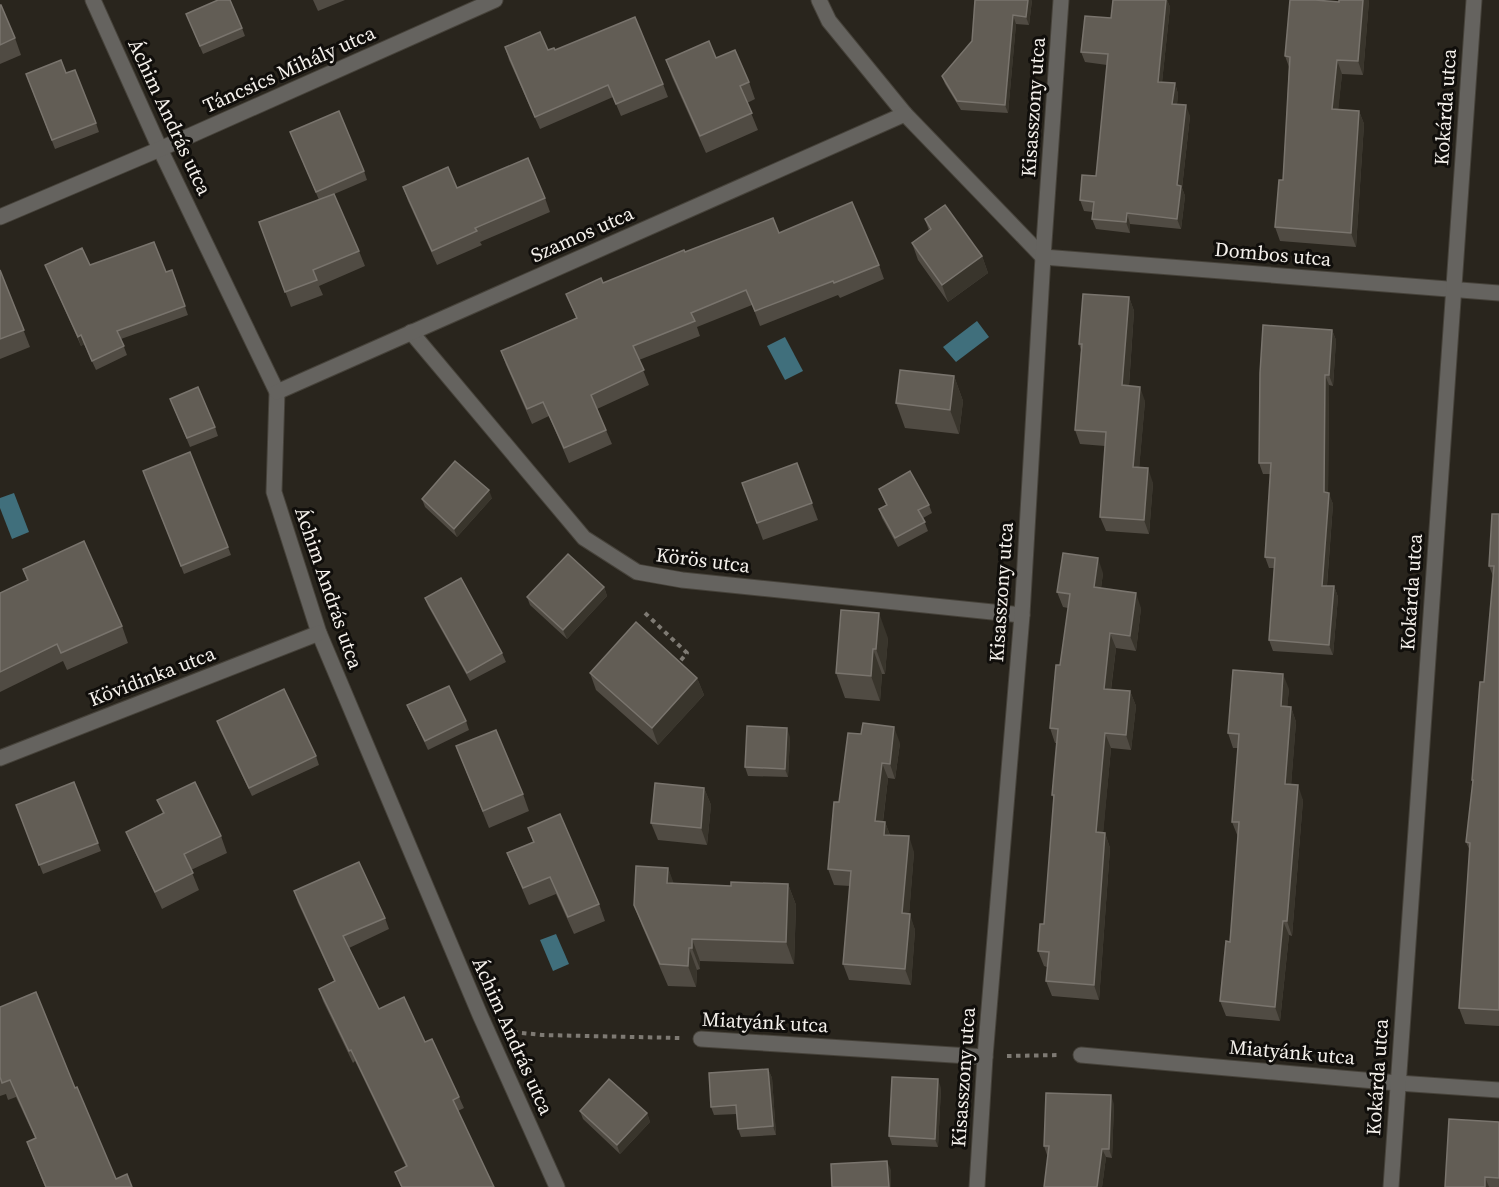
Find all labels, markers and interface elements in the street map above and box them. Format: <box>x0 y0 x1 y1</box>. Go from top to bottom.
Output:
street label: Táncsics Mihály utca <box>198 18 380 120</box>
street label: Áchim András utca <box>121 34 219 201</box>
street label: Kisasszony utca <box>1014 35 1052 178</box>
street label: Kokárda utca <box>1427 47 1463 166</box>
street label: Szamos utca <box>526 199 639 269</box>
street label: Dombos utca <box>1213 235 1333 273</box>
street label: Áchim András utca <box>288 503 370 674</box>
street label: Kisasszony utca <box>982 520 1020 663</box>
street label: Kokárda utca <box>1393 532 1429 651</box>
street label: Körös utca <box>654 540 752 580</box>
street label: Kövidinka utca <box>85 639 220 713</box>
street label: Áchim András utca <box>466 953 561 1120</box>
street label: Miatyánk utca <box>701 1005 830 1039</box>
street label: Kisasszony utca <box>944 1005 982 1148</box>
street label: Kokárda utca <box>1359 1017 1395 1136</box>
street label: Miatyánk utca <box>1228 1033 1357 1072</box>

